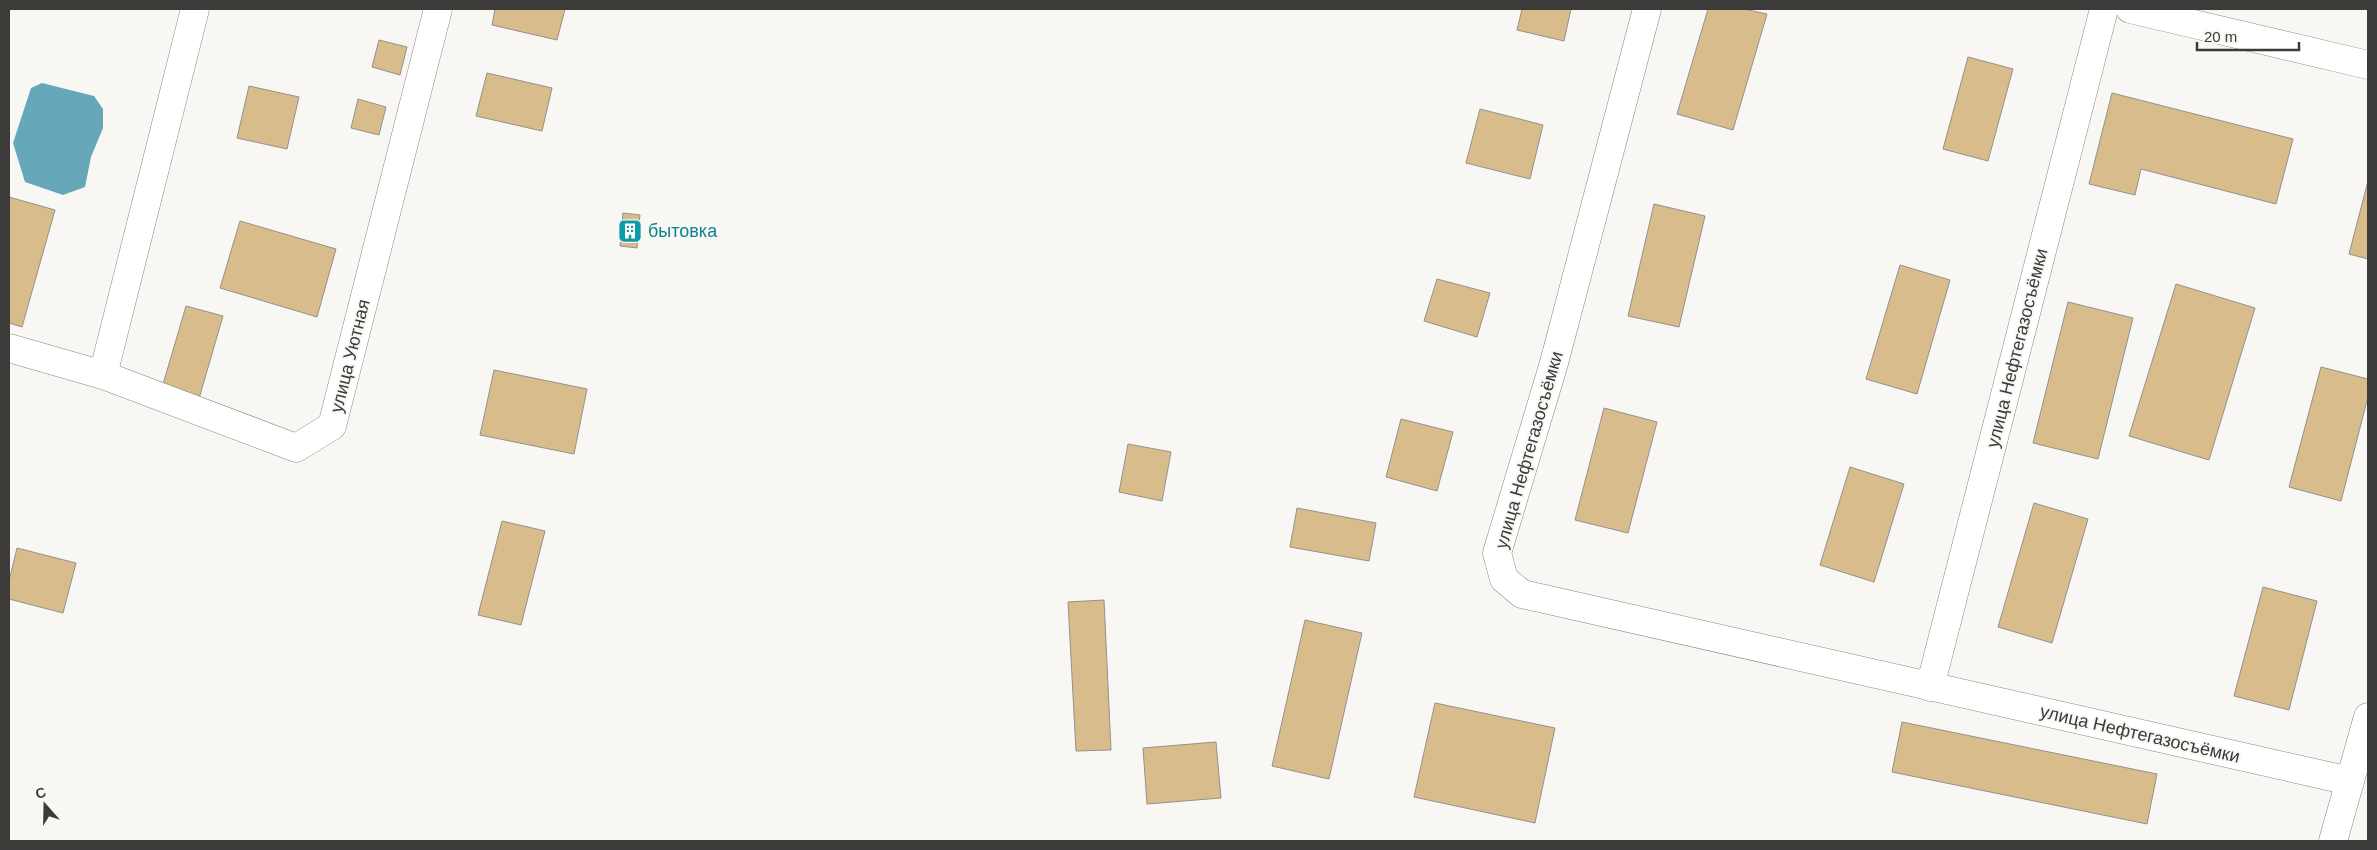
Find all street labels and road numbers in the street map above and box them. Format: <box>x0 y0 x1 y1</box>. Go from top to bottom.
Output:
street label: улица Нефтегазосъёмки <box>1983 246 2051 450</box>
street label: улица Уютная <box>326 297 374 415</box>
street label: улица Нефтегазосъёмки <box>1491 349 1567 551</box>
street label: улица Нефтегазосъёмки <box>2038 701 2242 767</box>

